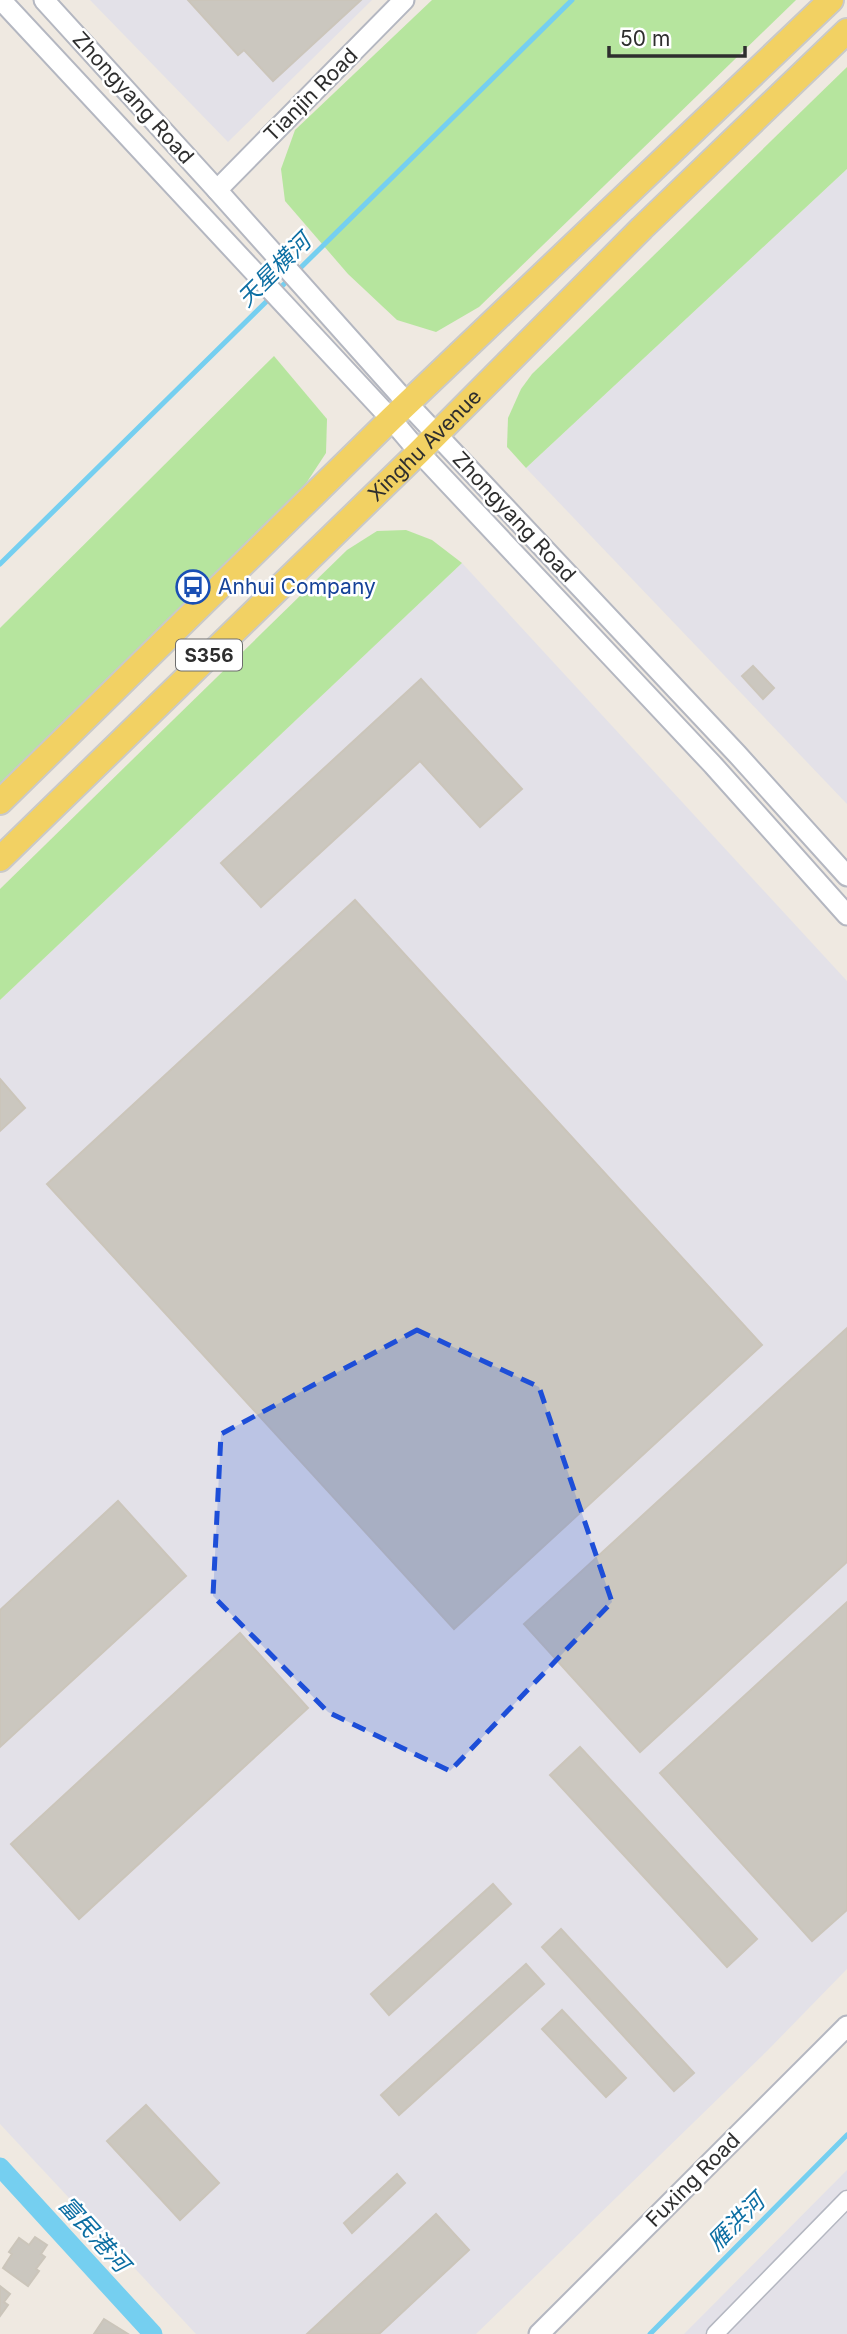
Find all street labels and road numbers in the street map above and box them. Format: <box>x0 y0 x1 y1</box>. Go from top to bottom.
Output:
street label: Zhongyang Road <box>68 27 199 169</box>
street label: Tianjin Road <box>259 43 363 147</box>
street label: Xinghu Avenue <box>363 384 486 506</box>
street label: Zhongyang Road <box>448 446 581 587</box>
road number: S356 <box>176 640 242 670</box>
street label: Fuxing Road <box>640 2127 745 2232</box>

